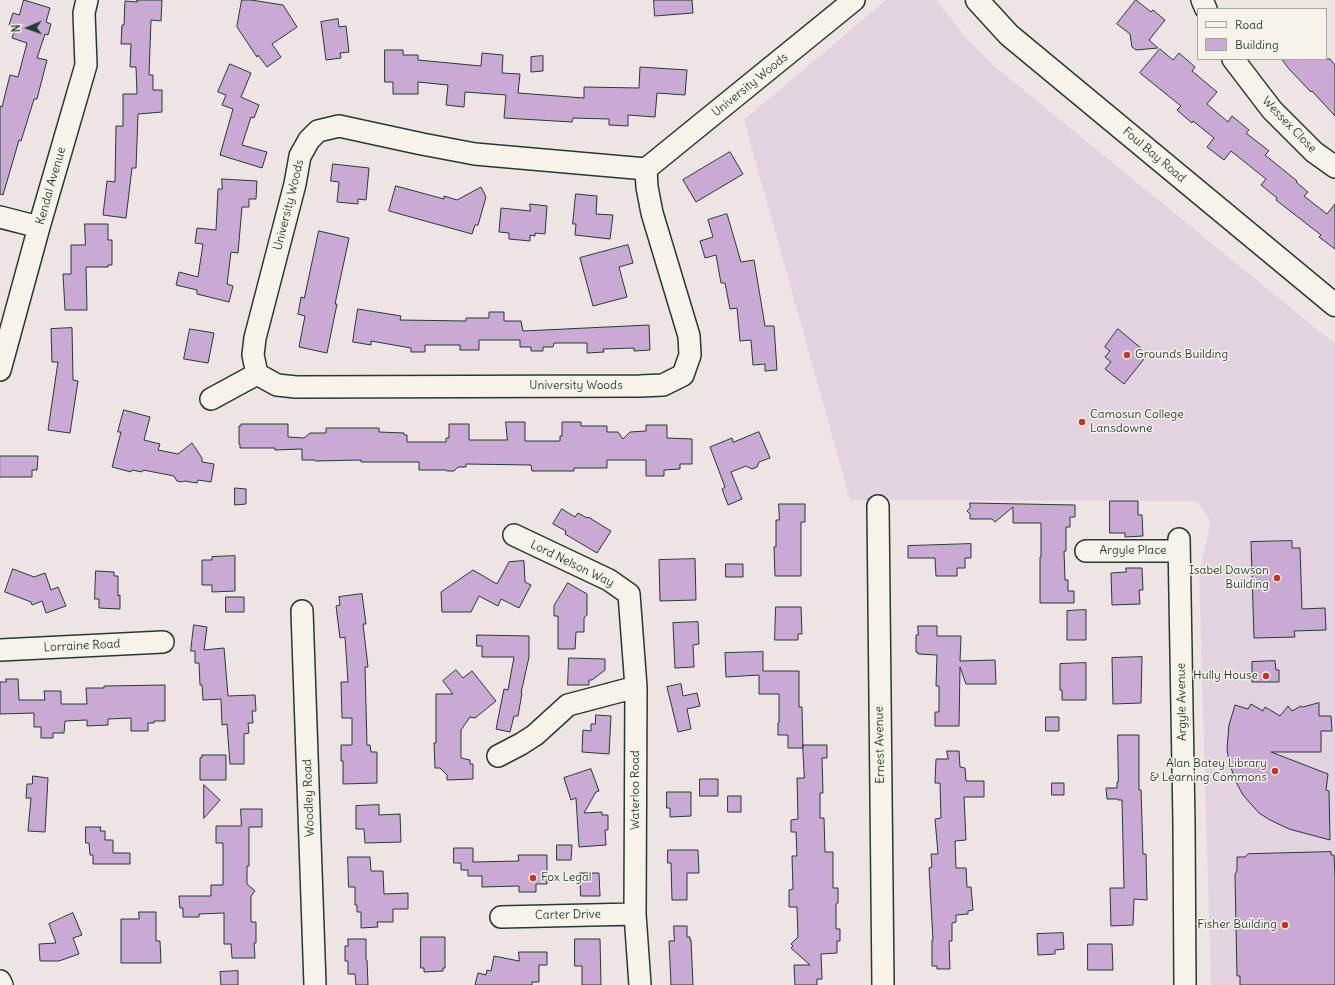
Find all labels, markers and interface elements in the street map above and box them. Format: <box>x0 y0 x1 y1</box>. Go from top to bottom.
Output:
north arrow <box>8 8 48 48</box>
legend <box>1197 8 1327 60</box>
text: Road <box>1235 17 1263 32</box>
text: N <box>9 24 23 32</box>
text: Building <box>1235 37 1279 52</box>
street label: University Woods <box>709 50 791 120</box>
street label: Wessex Close <box>1259 94 1319 156</box>
street label: Foul Bay Road <box>1119 124 1189 186</box>
street label: Kendal Avenue <box>33 145 69 227</box>
street label: University Woods <box>271 158 307 252</box>
place label: Grounds Building <box>1135 348 1228 362</box>
marker: Grounds Building <box>1122 350 1132 360</box>
street label: University Woods <box>529 379 623 393</box>
place label: Camosun College Lansdowne <box>1090 408 1184 436</box>
marker: Camosun College Lansdowne <box>1077 417 1087 427</box>
street label: Lord Nelson Way <box>528 538 616 590</box>
street label: Argyle Place <box>1099 544 1167 558</box>
place label: Isabel Dawson Building <box>1189 564 1269 592</box>
marker: Isabel Dawson Building <box>1272 573 1282 583</box>
street label: Lorraine Road <box>43 637 121 655</box>
street label: Argyle Avenue <box>1174 663 1190 741</box>
place label: Hully House <box>1193 669 1258 683</box>
marker: Hully House <box>1261 671 1271 681</box>
street label: Ernest Avenue <box>872 706 888 784</box>
street label: Waterloo Road <box>629 750 643 830</box>
place label: Alan Batey Library & Learning Commons <box>1150 757 1267 785</box>
street label: Woodley Road <box>300 759 318 837</box>
marker: Alan Batey Library & Learning Commons <box>1270 766 1280 776</box>
place label: Fox Legal <box>541 871 591 885</box>
marker: Fox Legal <box>528 873 538 883</box>
street label: Carter Drive <box>535 907 601 923</box>
place label: Fisher Building <box>1197 918 1277 932</box>
marker: Fisher Building <box>1280 920 1290 930</box>

